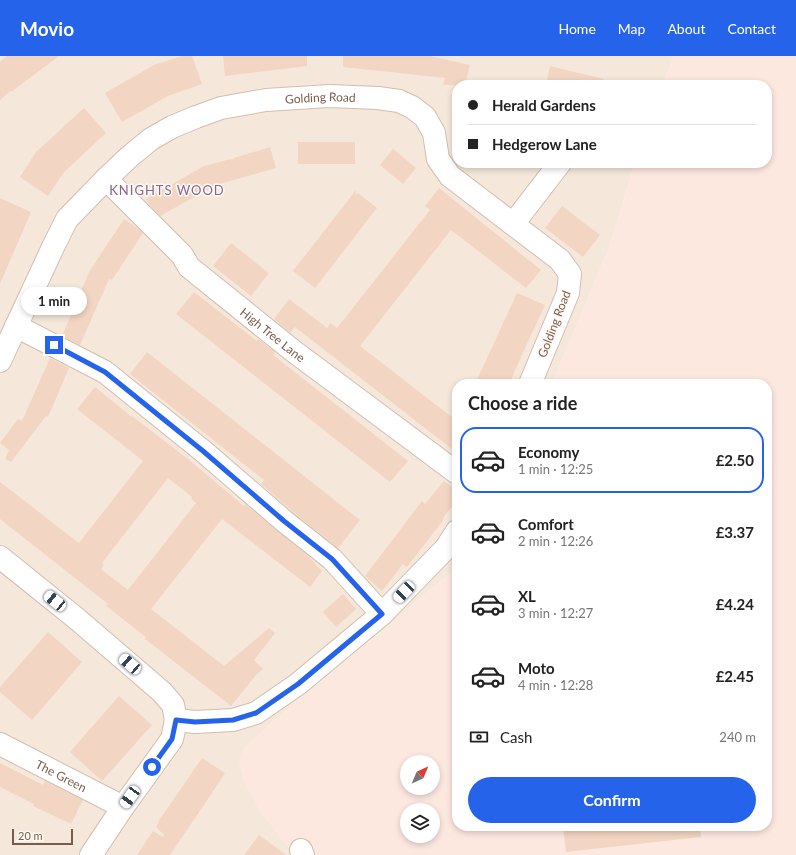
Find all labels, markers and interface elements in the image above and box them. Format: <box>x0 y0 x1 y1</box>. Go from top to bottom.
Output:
text: Movio <box>20 17 74 40</box>
text: Home <box>558 20 596 37</box>
text: Map <box>618 20 645 37</box>
text: About <box>667 20 705 37</box>
text: Contact <box>727 20 776 37</box>
street label: Golding Road <box>285 89 356 106</box>
text: Herald Gardens <box>492 96 596 114</box>
text: Hedgerow Lane <box>492 135 597 153</box>
district label: KNIGHTS WOOD <box>109 182 225 198</box>
callout: 1 min <box>21 287 87 315</box>
street label: Golding Road <box>534 288 574 360</box>
text: 1 min <box>38 293 70 309</box>
street label: High Tree Lane <box>238 304 308 365</box>
route end <box>45 336 63 354</box>
text: Choose a ride <box>468 392 577 414</box>
icon: car <box>470 442 506 478</box>
text: Economy <box>518 443 579 461</box>
text: £2.50 <box>716 451 754 469</box>
text: 1 min · 12:25 <box>518 461 593 477</box>
icon: car <box>470 514 506 550</box>
text: Comfort <box>518 515 574 533</box>
text: £3.37 <box>716 523 754 541</box>
text: 2 min · 12:26 <box>518 533 593 549</box>
car <box>391 579 417 605</box>
icon: car <box>470 586 506 622</box>
text: XL <box>518 587 536 605</box>
car <box>42 589 68 613</box>
text: £4.24 <box>716 595 754 613</box>
text: 3 min · 12:27 <box>518 605 593 621</box>
car <box>117 652 143 676</box>
icon: car <box>470 658 506 694</box>
text: Moto <box>518 659 555 677</box>
text: £2.45 <box>716 667 754 685</box>
text: 4 min · 12:28 <box>518 677 593 693</box>
icon: cash <box>468 726 490 748</box>
text: Cash <box>500 728 532 746</box>
text: 240 m <box>719 729 756 745</box>
north arrow <box>400 755 440 795</box>
map controls <box>400 755 440 843</box>
street label: The Green <box>33 756 89 795</box>
route start <box>143 758 161 776</box>
button: Confirm <box>468 777 756 823</box>
car <box>118 784 142 810</box>
button: layers <box>400 803 440 843</box>
scale bar <box>12 827 73 846</box>
text: 20 m <box>18 829 43 842</box>

